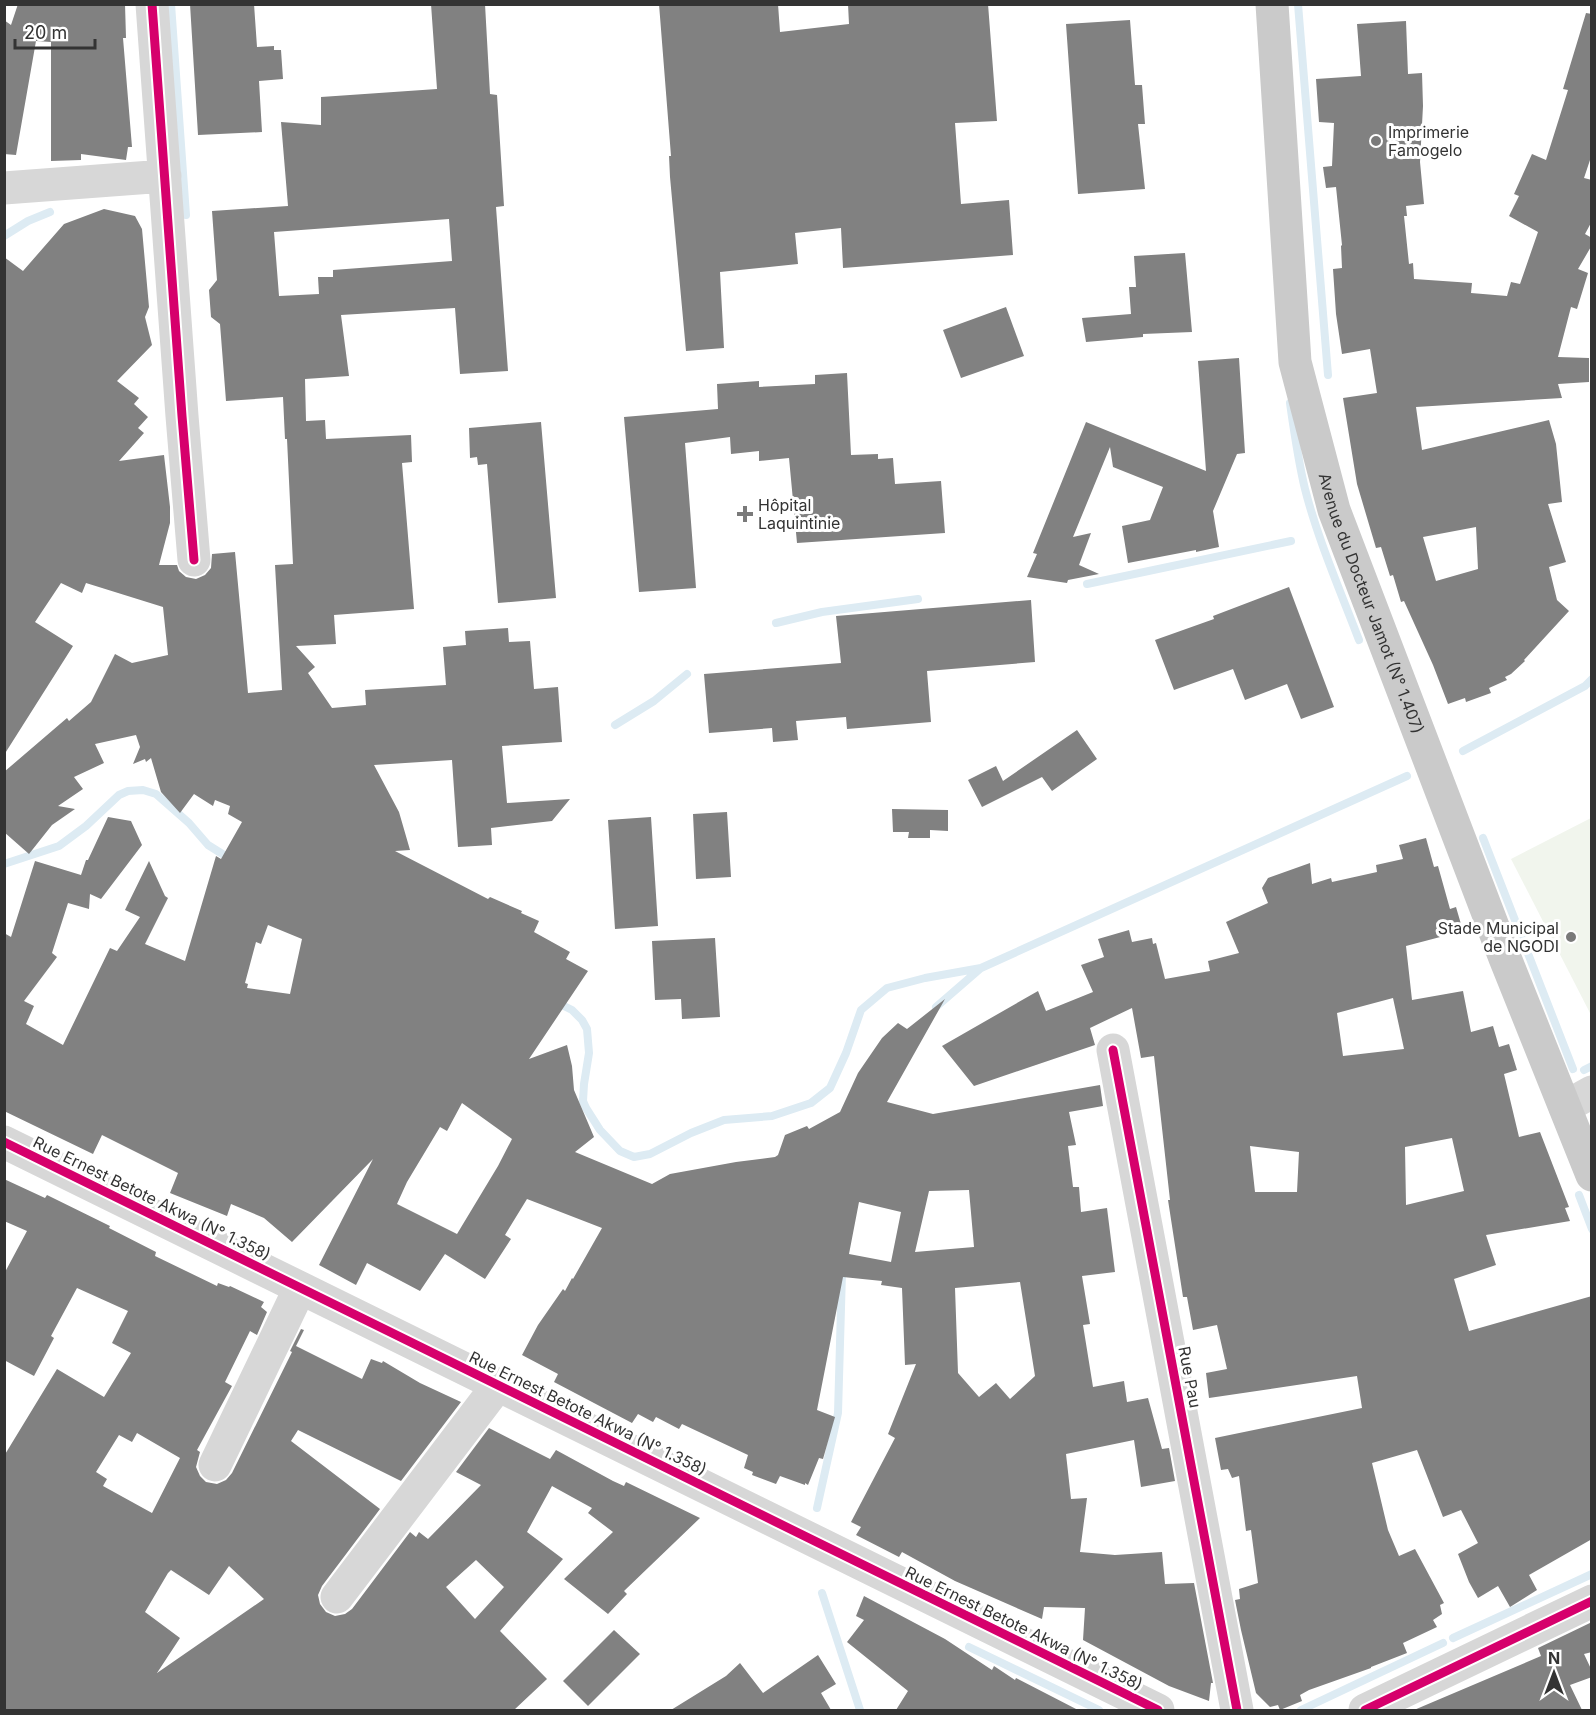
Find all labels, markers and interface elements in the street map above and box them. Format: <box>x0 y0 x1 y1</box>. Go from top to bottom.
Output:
scale bar <box>15 12 94 50</box>
text: 20 m <box>24 22 67 43</box>
place label: Imprimerie Famogelo <box>1388 122 1469 160</box>
marker: Imprimerie Famogelo <box>1369 134 1383 148</box>
street label: Avenue du Docteur Jamot (N° 1.407) <box>1315 471 1428 736</box>
place label: Hôpital Laquintinie <box>758 495 840 533</box>
marker: Hôpital Laquintinie <box>736 505 754 523</box>
place label: Stade Municipal de NGODI <box>1438 918 1559 956</box>
marker: Stade Municipal de NGODI <box>1564 930 1578 944</box>
street label: Rue Ernest Betote Akwa (N° 1.358) <box>30 1132 274 1264</box>
street label: Rue Pau <box>1174 1345 1206 1409</box>
street label: Rue Ernest Betote Akwa (N° 1.358) <box>466 1347 710 1479</box>
street label: Rue Ernest Betote Akwa (N° 1.358) <box>902 1562 1146 1694</box>
north arrow <box>1524 1643 1584 1703</box>
text: N <box>1548 1648 1560 1668</box>

